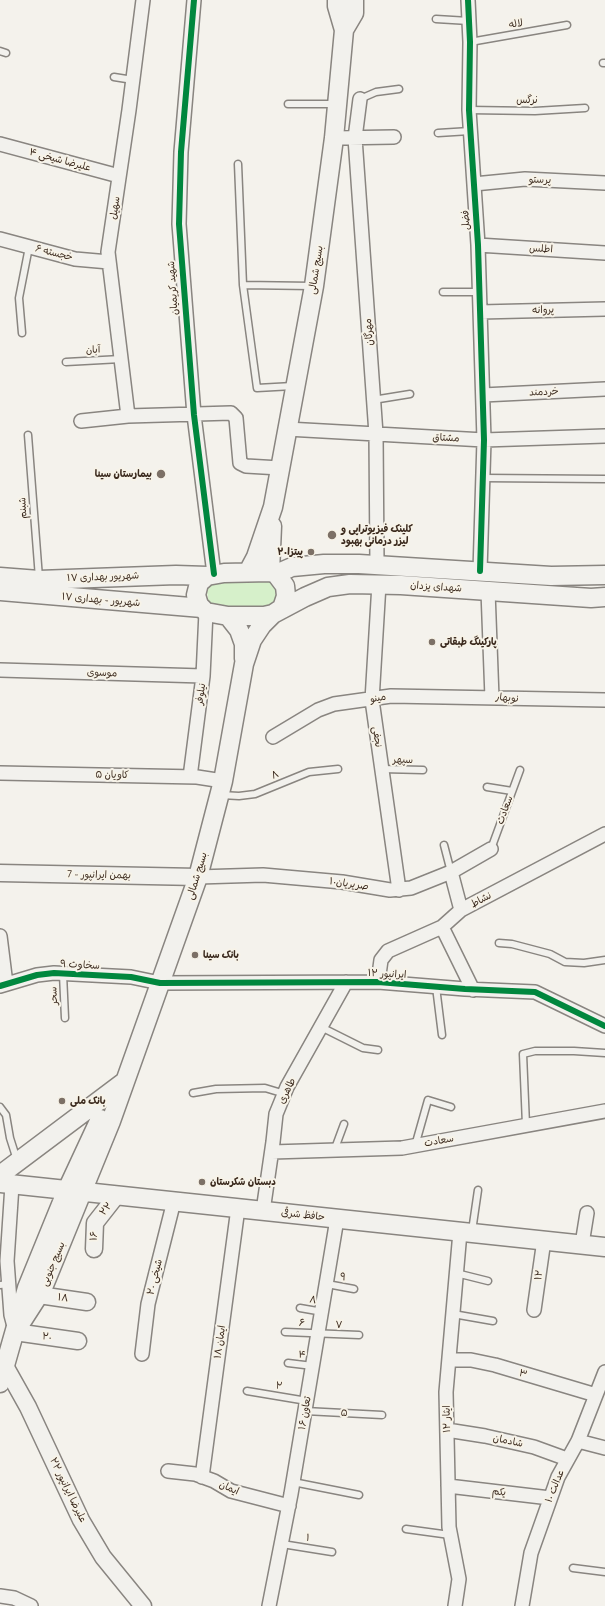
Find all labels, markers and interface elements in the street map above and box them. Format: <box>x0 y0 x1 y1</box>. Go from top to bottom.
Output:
street label: لاله <box>508 17 524 31</box>
street label: نرگس <box>516 94 538 106</box>
street label: علیرضا شیخی ۴ <box>28 146 92 174</box>
street label: پرستو <box>529 174 551 186</box>
street label: سهیل <box>107 195 123 221</box>
street label: فضل <box>459 210 473 230</box>
street label: اطلس <box>529 242 553 256</box>
street label: خجسته ۶ <box>34 243 74 263</box>
street label: بسیج شمالی <box>306 245 326 295</box>
street label: شهید کریمیان <box>165 260 181 316</box>
street label: پروانه <box>532 304 554 316</box>
street label: مهرگان <box>362 318 376 346</box>
street label: آبان <box>85 344 101 356</box>
street label: خردمند <box>529 385 559 399</box>
street label: مشتاق <box>432 431 460 445</box>
place label: بیمارستان سینا <box>95 468 152 480</box>
marker: بیمارستان سینا <box>155 468 167 480</box>
street label: شبنم <box>16 497 30 519</box>
place label: کلینک فیزیوتراپی و لیزر درمانی بهبود <box>341 523 413 546</box>
marker: کلینک فیزیوتراپی و لیزر درمانی بهبود <box>326 529 338 541</box>
place label: پیتزا۲۰ <box>277 546 303 558</box>
marker: پیتزا۲۰ <box>306 547 316 557</box>
street label: ۱۷ شهریور بهداری <box>67 570 139 584</box>
street label: شهدای یزدان <box>410 579 462 595</box>
street label: ۱۷ شهریور - بهداری <box>61 591 141 609</box>
place label: پارکینگ طبقاتی <box>440 636 497 648</box>
marker: پارکینگ طبقاتی <box>427 637 437 647</box>
street label: موسوی <box>87 666 117 680</box>
street label: نیلوفر <box>194 682 208 706</box>
street label: مینو <box>369 691 387 705</box>
street label: نوبهار <box>495 691 519 705</box>
street label: نجفی <box>370 726 384 748</box>
street label: سپهر <box>393 754 413 766</box>
street label: ۸ <box>269 768 281 782</box>
street label: کاویان ۵ <box>95 769 129 781</box>
street label: سعادت <box>494 794 516 826</box>
street label: بسیج شمالی <box>184 851 210 901</box>
street label: بهمن ایرانپور - 7 <box>67 868 131 882</box>
street label: صریریان۱۰ <box>329 875 369 893</box>
street label: نشاط <box>469 890 493 910</box>
place label: بانک سینا <box>203 949 239 961</box>
marker: بانک سینا <box>190 950 200 960</box>
street label: سخاوت ۹ <box>60 958 100 972</box>
street label: ایرانپور ۱۲ <box>367 967 407 981</box>
street label: سحر <box>48 986 60 1006</box>
street label: طاهری <box>276 1076 298 1106</box>
place label: بانک ملی <box>70 1095 106 1107</box>
marker: بانک ملی <box>57 1096 67 1106</box>
street label: سعادت <box>423 1133 455 1149</box>
place label: دبستان شکرستان <box>210 1176 276 1188</box>
marker: دبستان شکرستان <box>197 1177 207 1187</box>
street label: ۲۲ <box>97 1200 115 1218</box>
street label: حافظ شرقی <box>280 1207 326 1223</box>
street label: ۱۶ <box>88 1231 100 1241</box>
street label: بسیج جنوبی <box>38 1240 68 1288</box>
street label: شیخی ۲۰ <box>145 1258 165 1296</box>
street label: ۱۲ <box>532 1269 546 1281</box>
street label: ۹ <box>339 1270 347 1284</box>
street label: ۱۸ <box>57 1291 69 1305</box>
street label: ۸ <box>309 1293 317 1307</box>
street label: ۶ <box>299 1317 305 1329</box>
street label: ۷ <box>335 1319 343 1331</box>
street label: ایمان ۱۸ <box>212 1324 228 1360</box>
street label: ۲۰ <box>41 1330 53 1344</box>
street label: ۴ <box>298 1349 306 1361</box>
street label: ۳ <box>517 1367 529 1381</box>
street label: ۲ <box>275 1380 283 1392</box>
street label: تعاون ۱۶ <box>296 1395 314 1431</box>
street label: ایثار ۱۲ <box>441 1405 453 1433</box>
street label: ۵ <box>340 1407 348 1419</box>
street label: شادمان <box>492 1432 524 1450</box>
street label: علیرضا ایرانپور ۲۲ <box>47 1455 89 1525</box>
street label: عدالت ۱۰ <box>543 1468 567 1504</box>
street label: ایمان <box>217 1478 241 1498</box>
street label: یکم <box>491 1485 507 1499</box>
street label: ۱ <box>305 1532 311 1544</box>

